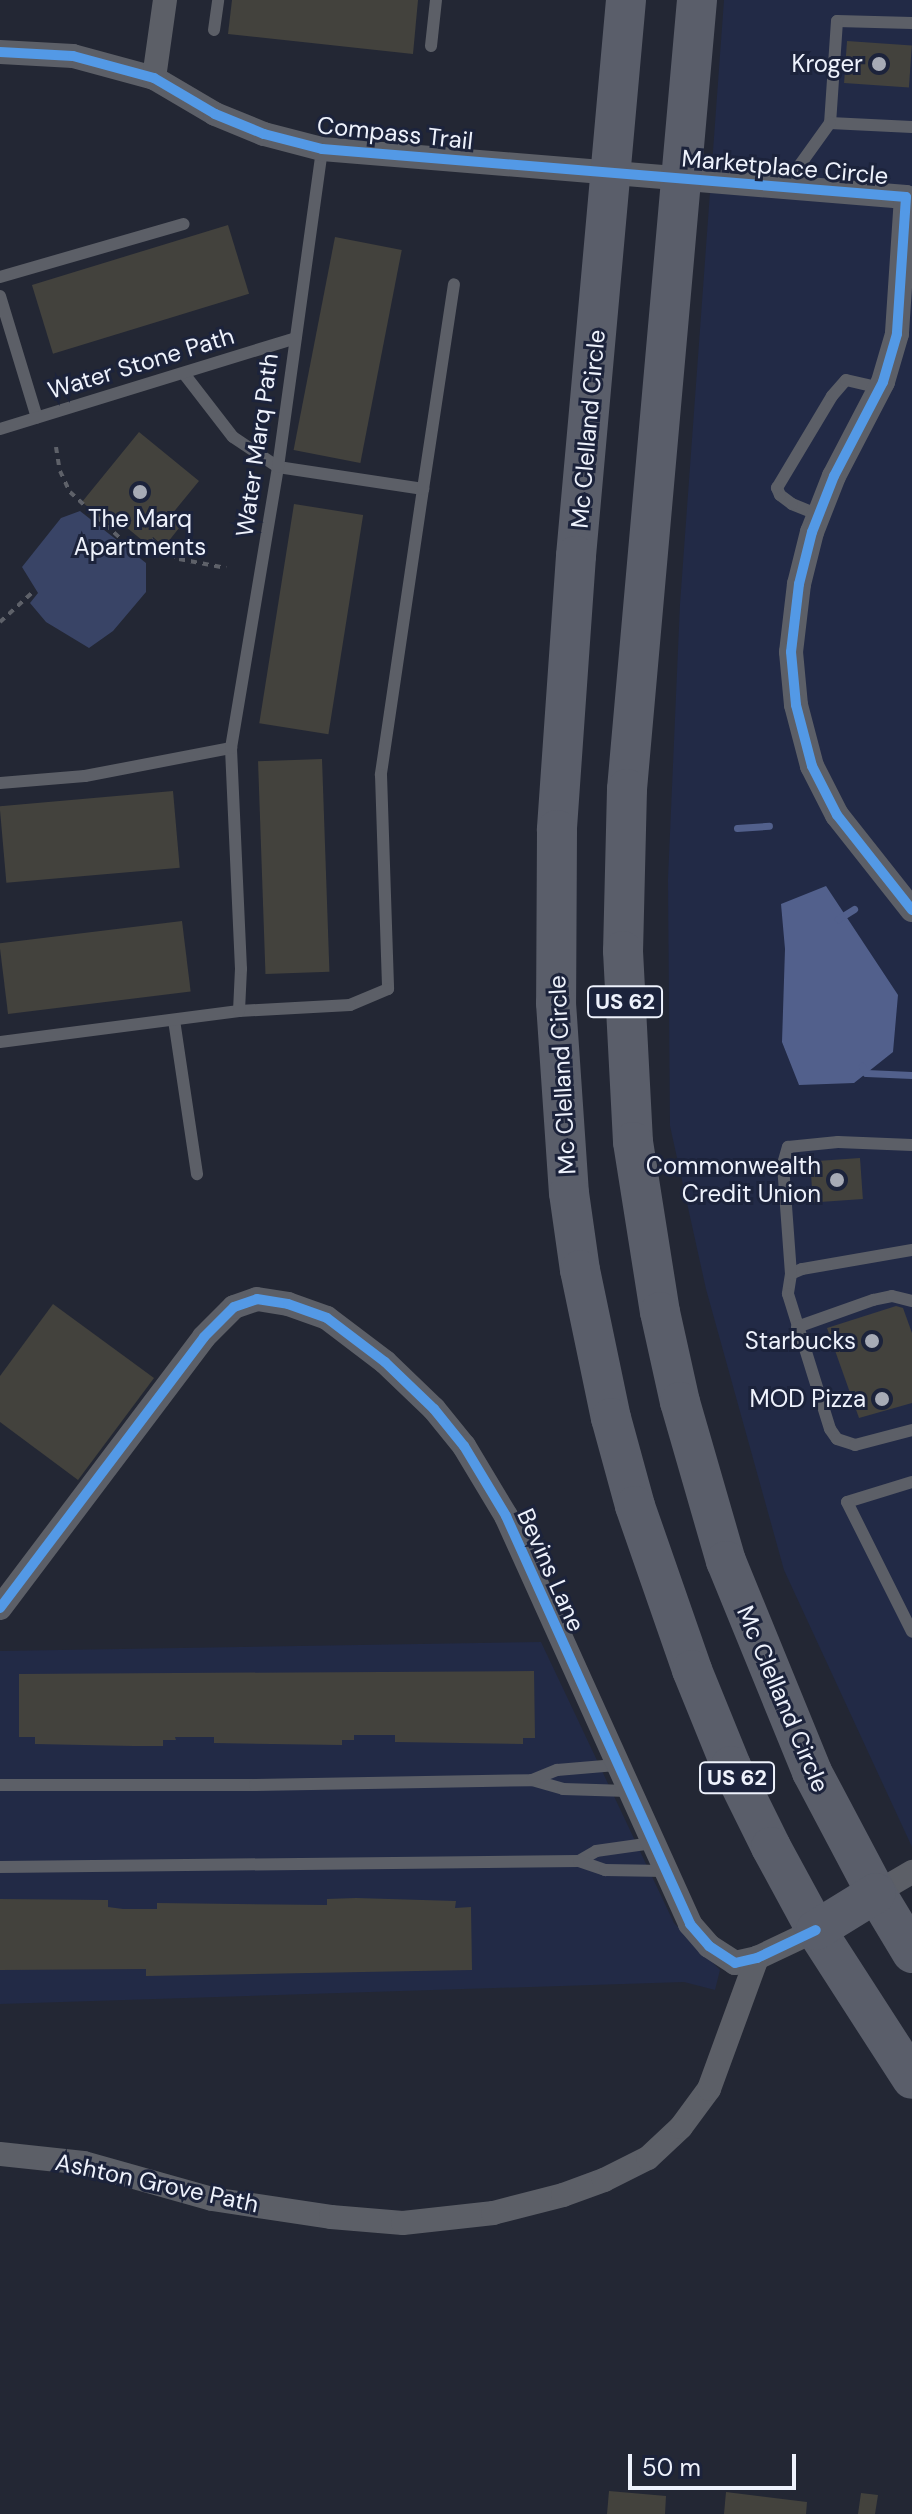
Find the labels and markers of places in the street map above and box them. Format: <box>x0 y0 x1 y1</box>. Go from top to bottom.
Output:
place label: Kroger <box>791 50 863 78</box>
marker: Kroger <box>870 55 888 73</box>
marker: The Marq Apartments <box>131 483 149 501</box>
place label: The Marq Apartments <box>74 505 206 561</box>
place label: Commonwealth Credit Union <box>646 1152 821 1208</box>
marker: Commonwealth Credit Union <box>828 1171 846 1189</box>
place label: Starbucks <box>745 1327 856 1355</box>
marker: Starbucks <box>863 1332 881 1350</box>
place label: MOD Pizza <box>750 1385 866 1413</box>
marker: MOD Pizza <box>873 1390 891 1408</box>

